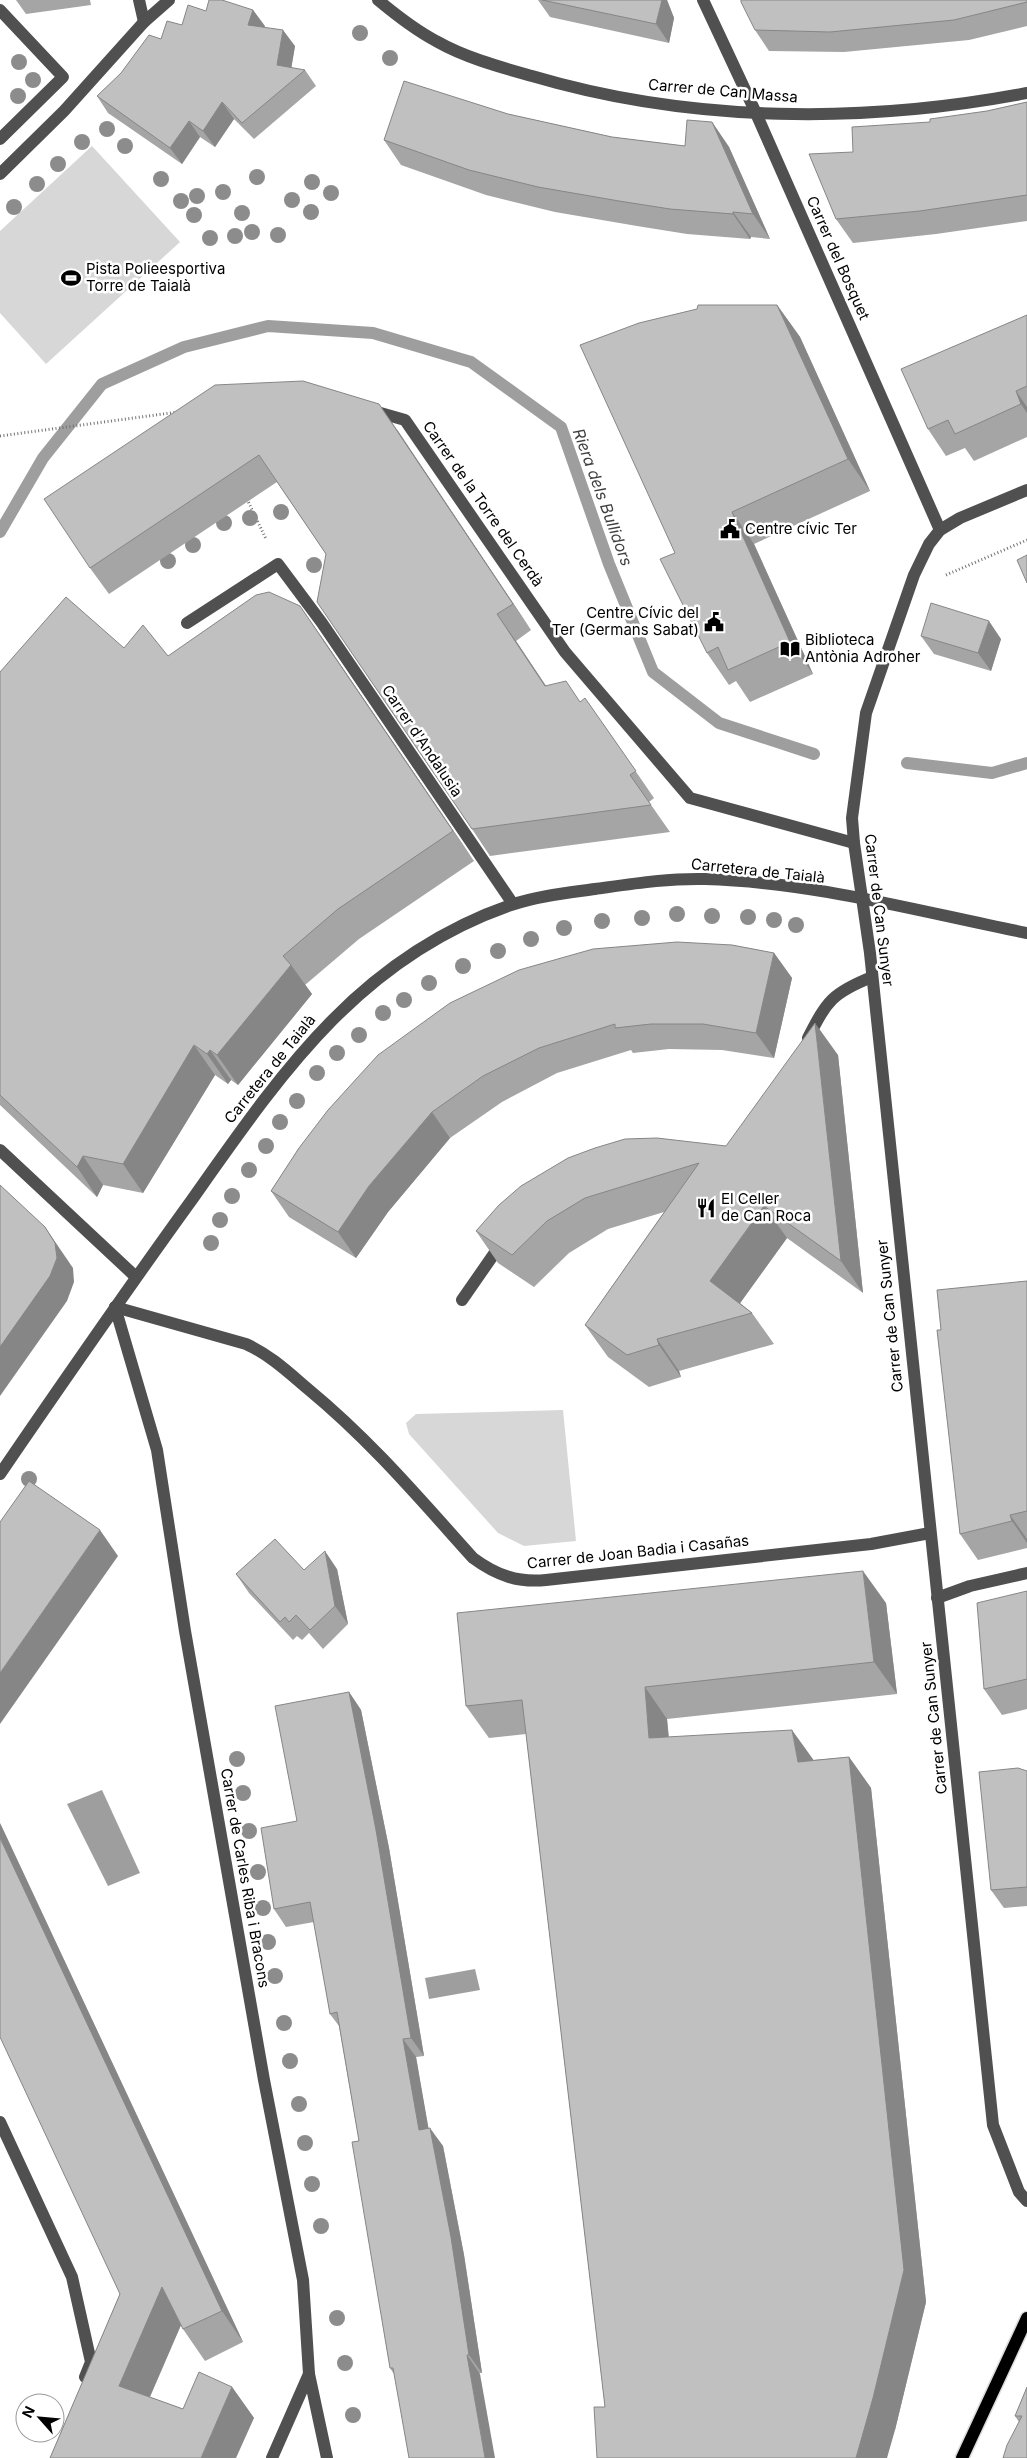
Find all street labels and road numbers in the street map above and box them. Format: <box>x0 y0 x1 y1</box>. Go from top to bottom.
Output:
street label: Carrer de Can Massa <box>647 74 799 107</box>
street label: Carrer del Bosquet <box>803 193 874 323</box>
street label: Carrer de la Torre del Cerdà <box>419 417 548 590</box>
street label: Carrer d'Andalusia <box>378 681 467 800</box>
street label: Carrer de Can Sunyer <box>861 833 898 988</box>
street label: Carretera de Taialà <box>690 854 826 887</box>
street label: Carretera de Taialà <box>220 1010 319 1127</box>
street label: Carrer de Can Sunyer <box>872 1238 907 1393</box>
street label: Carrer de Joan Badia i Casañas <box>526 1530 750 1573</box>
street label: Carrer de Can Sunyer <box>916 1640 951 1795</box>
street label: Carrer de Carles Riba i Bracons <box>217 1767 274 1989</box>

